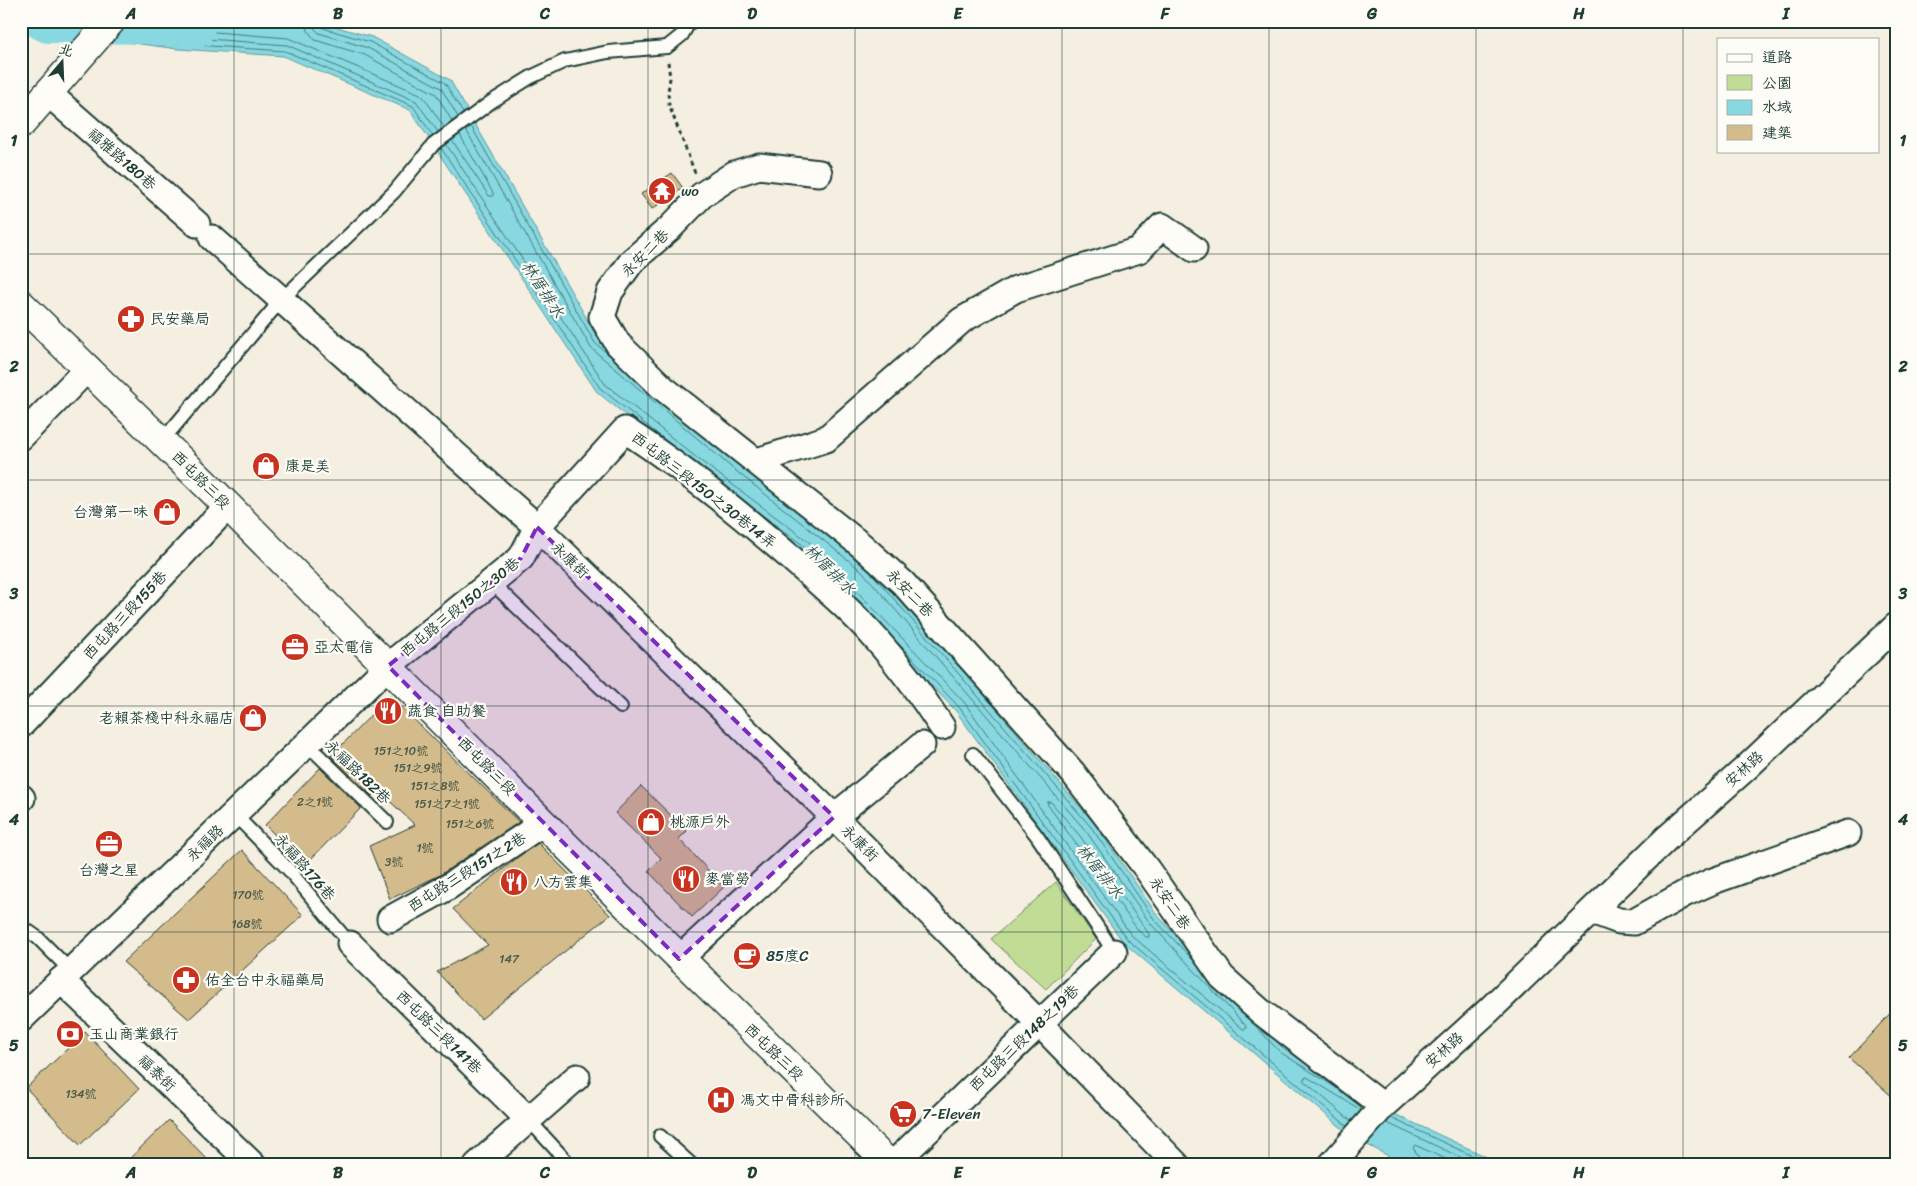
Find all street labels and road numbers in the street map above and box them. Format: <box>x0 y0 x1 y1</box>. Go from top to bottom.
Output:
street label: 福雅路180巷 <box>81 121 163 197</box>
street label: 永安二巷 <box>615 223 675 283</box>
street label: 西屯路三段150之30巷14弄 <box>626 425 782 555</box>
street label: 西屯路三段 <box>165 444 237 516</box>
street label: 永康街 <box>545 535 595 585</box>
street label: 西屯路三段150之30巷 <box>394 550 526 664</box>
street label: 永安二巷 <box>880 562 940 624</box>
street label: 西屯路三段155巷 <box>76 564 174 666</box>
street label: 西屯路三段 <box>451 730 523 802</box>
street label: 永福路182巷 <box>319 733 397 811</box>
street label: 安林路 <box>1719 744 1769 794</box>
street label: 永福路 <box>180 818 230 868</box>
street label: 永康街 <box>835 818 885 868</box>
street label: 西屯路三段151之2巷 <box>403 825 531 919</box>
street label: 永福路176巷 <box>268 827 342 907</box>
street label: 永安二巷 <box>1142 871 1198 935</box>
street label: 西屯路三段148之19巷 <box>963 978 1085 1098</box>
street label: 西屯路三段141巷 <box>390 984 488 1080</box>
street label: 西屯路三段 <box>738 1017 810 1087</box>
street label: 安林路 <box>1419 1025 1469 1075</box>
street label: 福泰街 <box>132 1048 182 1098</box>

